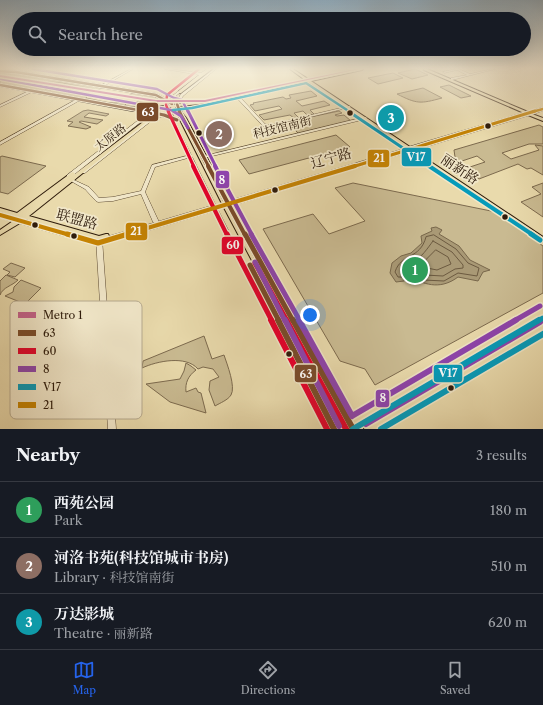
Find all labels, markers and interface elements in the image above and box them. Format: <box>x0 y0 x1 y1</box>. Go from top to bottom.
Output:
search box <box>12 12 531 56</box>
icon: search <box>26 23 48 45</box>
text: Search here <box>58 25 143 44</box>
line badge: 63 <box>136 102 159 122</box>
pin: 3 <box>378 103 404 133</box>
text: 63 <box>142 105 154 119</box>
unlabelled marker <box>345 108 355 118</box>
street label: 科技馆南街 <box>251 112 314 142</box>
pin: 2 <box>206 119 232 149</box>
street label: 太原路 <box>91 120 129 154</box>
unlabelled marker <box>483 121 493 131</box>
unlabelled marker <box>194 128 204 138</box>
street label: 辽宁路 <box>308 144 354 172</box>
line badge: V17 <box>401 147 432 167</box>
line badge: 21 <box>367 149 390 168</box>
text: V17 <box>405 150 426 164</box>
street label: 丽新路 <box>438 150 482 188</box>
text: 21 <box>373 151 385 165</box>
line badge: 8 <box>215 170 230 189</box>
text: 8 <box>219 173 226 187</box>
unlabelled marker <box>270 185 280 195</box>
street label: 联盟路 <box>54 205 100 233</box>
unlabelled marker <box>500 212 510 222</box>
unlabelled marker <box>30 220 40 230</box>
line badge: 21 <box>125 222 148 241</box>
text: 21 <box>130 224 142 238</box>
unlabelled marker <box>69 231 79 241</box>
line badge: 60 <box>221 236 244 255</box>
text: 60 <box>226 238 240 252</box>
pin: 1 <box>402 255 428 285</box>
legend <box>10 301 142 419</box>
your location <box>300 305 320 325</box>
text: Metro 1 <box>43 308 83 322</box>
text: 63 <box>43 326 56 340</box>
text: 60 <box>43 344 56 358</box>
unlabelled marker <box>284 349 294 359</box>
text: 8 <box>43 362 50 376</box>
line badge: 63 <box>294 364 317 383</box>
line badge: V17 <box>433 364 463 383</box>
text: V17 <box>437 366 458 380</box>
text: 63 <box>300 367 312 381</box>
text: V17 <box>42 380 62 394</box>
unlabelled marker <box>446 383 456 393</box>
line badge: 8 <box>375 389 390 408</box>
text: 8 <box>380 391 387 405</box>
text: 21 <box>43 398 54 412</box>
text: Nearby <box>16 445 80 465</box>
text: 3 results <box>476 447 527 463</box>
text: 西苑公园 <box>54 493 114 512</box>
text: 1 <box>26 502 32 518</box>
text: 180 m <box>490 502 527 518</box>
text: Park <box>54 512 82 528</box>
text: 河洛书苑(科技馆城市书房) <box>54 548 228 567</box>
text: 2 <box>25 558 33 574</box>
text: 510 m <box>491 558 527 574</box>
text: Library · 科技馆南街 <box>54 569 174 585</box>
text: 万达影城 <box>54 604 114 623</box>
text: 3 <box>25 614 33 630</box>
text: 620 m <box>488 614 527 630</box>
text: Theatre · 丽新路 <box>54 625 153 641</box>
tab: Map <box>72 659 96 697</box>
tab: Directions <box>241 659 295 697</box>
tab: Saved <box>440 659 471 697</box>

